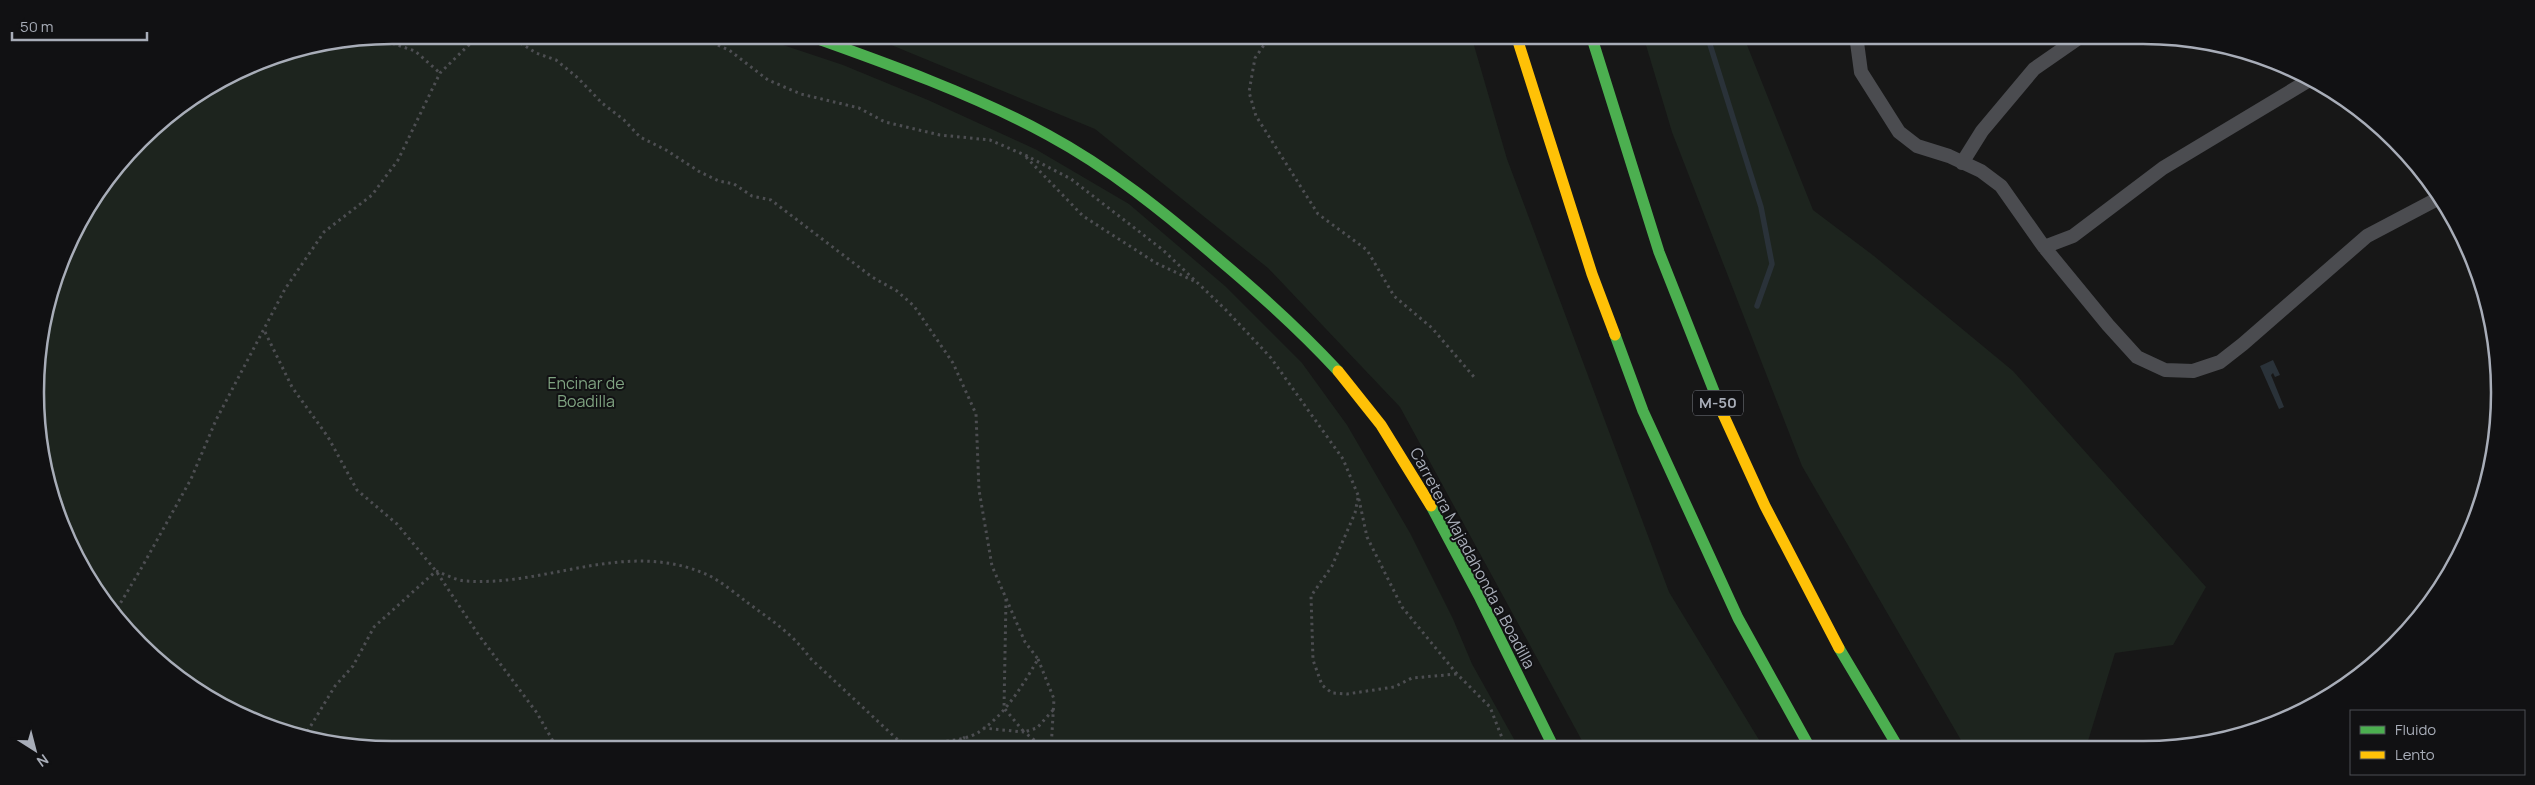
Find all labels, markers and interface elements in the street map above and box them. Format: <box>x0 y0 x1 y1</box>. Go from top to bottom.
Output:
scale bar <box>12 10 148 42</box>
text: 50 m <box>20 16 54 37</box>
park label: Encinar de Boadilla <box>547 372 625 412</box>
road number: M-50 <box>1693 390 1743 416</box>
street label: Carretera Majadahonda a Boadilla <box>1405 444 1541 672</box>
legend <box>2350 710 2525 775</box>
text: Fluido <box>2395 719 2436 740</box>
north arrow <box>10 725 60 775</box>
text: Lento <box>2395 744 2435 765</box>
text: N <box>33 750 53 772</box>

